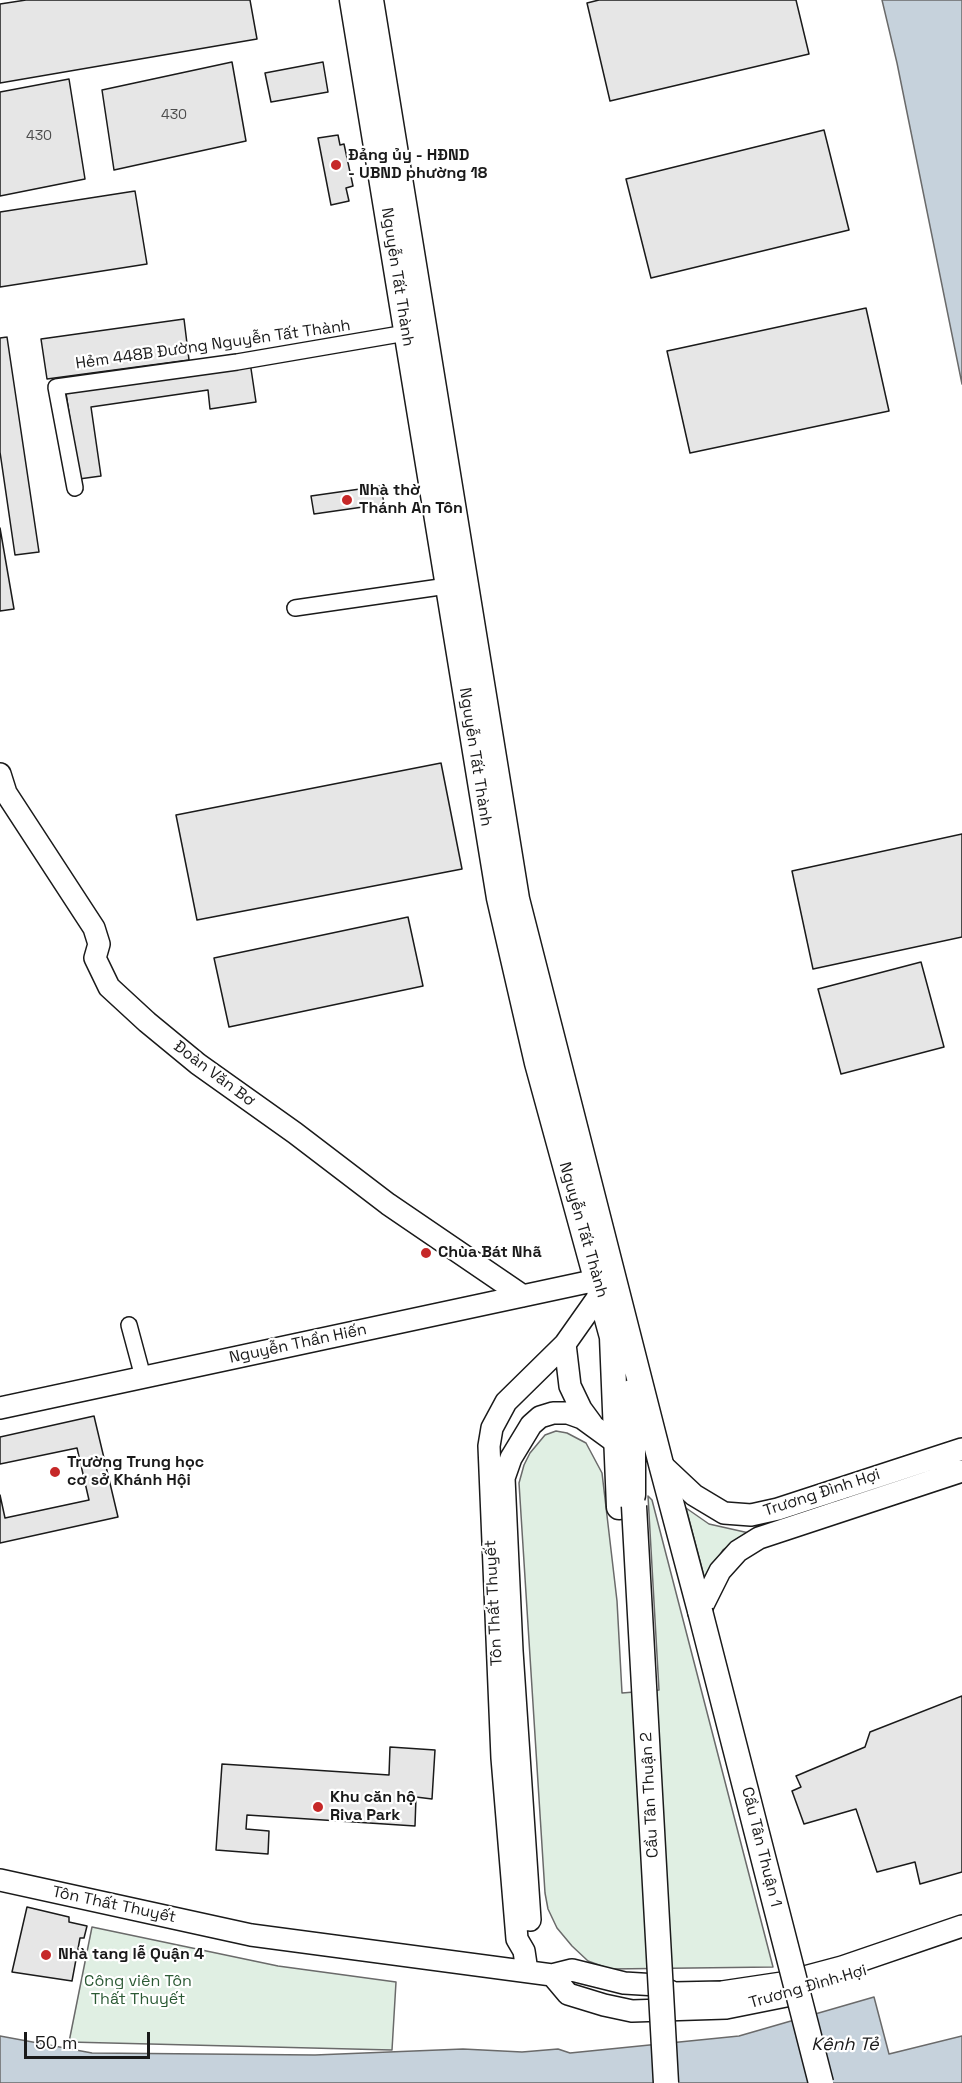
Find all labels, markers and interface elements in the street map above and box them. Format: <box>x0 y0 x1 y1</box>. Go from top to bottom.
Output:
house number: 430 <box>161 107 187 123</box>
house number: 430 <box>26 128 52 144</box>
place label: Đảng ủy - HĐND - UBND phường 18 <box>348 146 487 184</box>
marker: Đảng ủy - HĐND - UBND phường 18 <box>329 158 343 172</box>
street label: Nguyễn Tất Thành <box>377 206 417 348</box>
street label: Hẻm 448B Đường Nguyễn Tất Thành <box>74 316 352 374</box>
place label: Nhà thờ Thánh An Tôn <box>359 481 463 519</box>
marker: Nhà thờ Thánh An Tôn <box>340 493 354 507</box>
street label: Nguyễn Tất Thành <box>455 686 495 828</box>
street label: Đoàn Văn Bơ <box>170 1037 258 1111</box>
street label: Nguyễn Tất Thành <box>554 1160 612 1300</box>
place label: Chùa Bát Nhã <box>438 1243 542 1263</box>
marker: Chùa Bát Nhã <box>419 1246 433 1260</box>
street label: Nguyễn Thần Hiến <box>228 1320 368 1368</box>
place label: Trường Trung học cơ sở Khánh Hội <box>67 1453 204 1491</box>
marker: Trường Trung học cơ sở Khánh Hội <box>48 1465 62 1479</box>
street label: Trương Đình Hợi <box>761 1465 883 1521</box>
street label: Tôn Thất Thuyết <box>481 1539 507 1667</box>
street label: Cầu Tân Thuận 2 <box>637 1732 663 1858</box>
street label: Cầu Tân Thuận 1 <box>737 1785 785 1909</box>
place label: Khu căn hộ Riva Park <box>330 1788 416 1826</box>
marker: Khu căn hộ Riva Park <box>311 1800 325 1814</box>
street label: Tôn Thất Thuyết <box>50 1882 178 1928</box>
place label: Nhà tang lễ Quận 4 <box>58 1945 204 1965</box>
marker: Nhà tang lễ Quận 4 <box>39 1948 53 1962</box>
street label: Trương Đình Hợi <box>747 1961 869 2013</box>
park label: Công viên Tôn Thất Thuyết <box>84 1972 192 2010</box>
scale bar <box>27 2020 153 2058</box>
text: 50 m <box>35 2031 77 2054</box>
water label: Kênh Tẻ <box>811 2034 879 2056</box>

